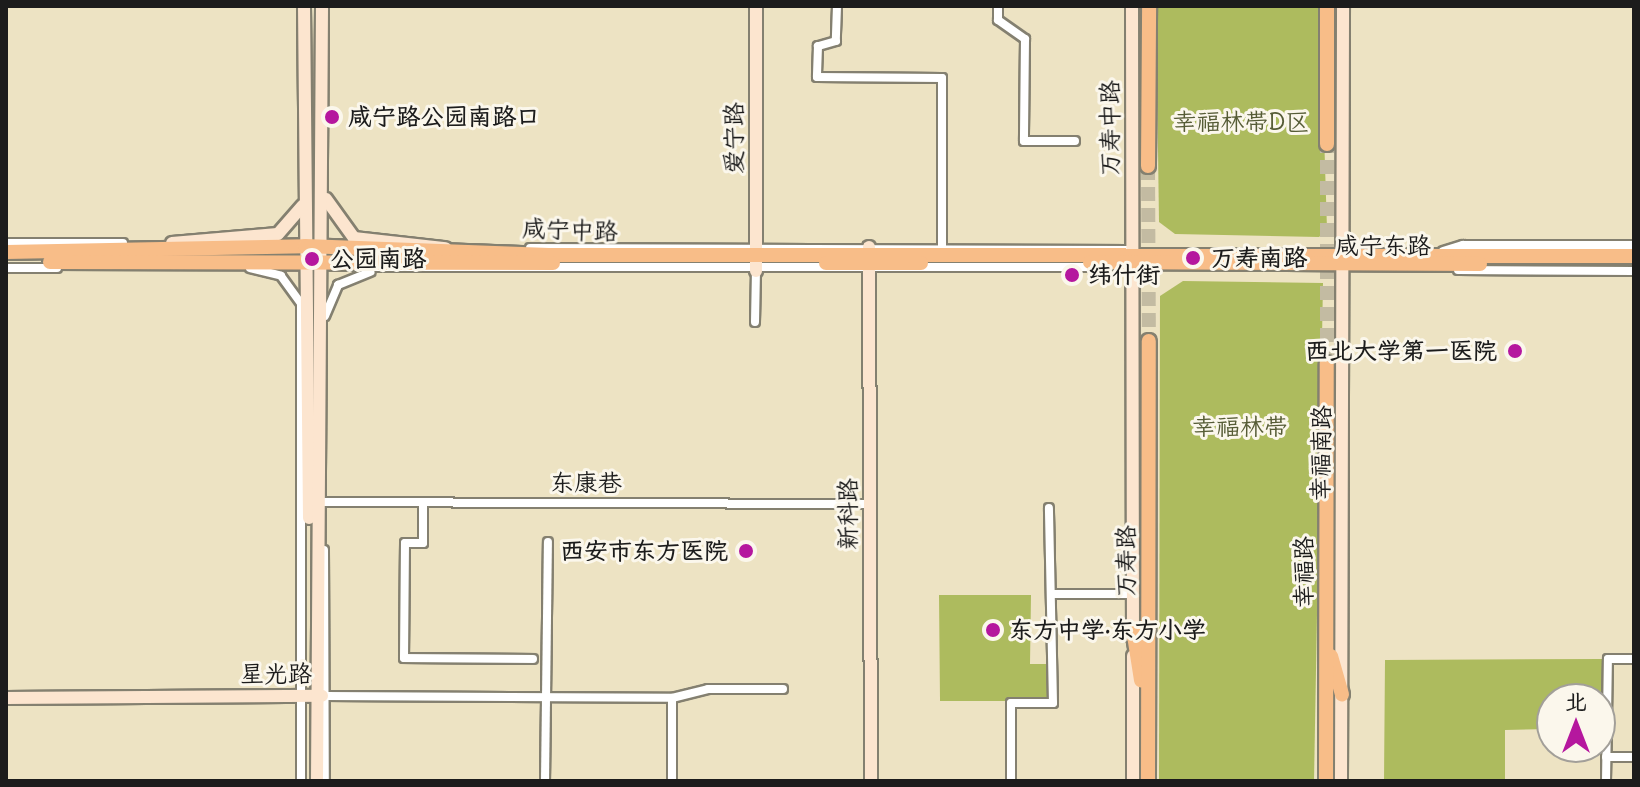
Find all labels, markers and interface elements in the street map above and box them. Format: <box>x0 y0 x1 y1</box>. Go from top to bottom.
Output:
street label: 万寿中路 <box>1096 80 1124 176</box>
street label: 爱宁路 <box>720 102 748 174</box>
place label: 咸宁路公园南路口 <box>348 103 540 131</box>
marker: 咸宁路公园南路口 <box>323 108 341 126</box>
park label: 幸福林带D区 <box>1172 108 1310 136</box>
street label: 咸宁中路 <box>522 214 618 246</box>
street label: 咸宁东路 <box>1335 232 1431 260</box>
place label: 万寿南路 <box>1211 244 1307 272</box>
place label: 公园南路 <box>330 245 426 273</box>
marker: 万寿南路 <box>1182 247 1204 269</box>
marker: 公园南路 <box>301 248 323 270</box>
place label: 纬什街 <box>1088 261 1160 289</box>
marker: 纬什街 <box>1063 266 1081 284</box>
place label: 西北大学第一医院 <box>1305 337 1497 365</box>
marker: 西北大学第一医院 <box>1504 340 1526 362</box>
street label: 幸福南路 <box>1306 405 1336 501</box>
park label: 幸福林带 <box>1192 413 1288 441</box>
street label: 东康巷 <box>550 469 622 497</box>
street label: 新科路 <box>834 478 862 550</box>
street label: 万寿路 <box>1112 525 1140 597</box>
street label: 幸福路 <box>1290 536 1318 608</box>
place label: 西安市东方医院 <box>560 537 728 565</box>
marker: 西安市东方医院 <box>735 540 757 562</box>
place label: 东方中学·东方小学 <box>1009 616 1206 644</box>
marker: 东方中学·东方小学 <box>984 621 1002 639</box>
street label: 星光路 <box>240 660 312 688</box>
north arrow <box>1536 683 1616 763</box>
text: 北 <box>1565 687 1587 715</box>

